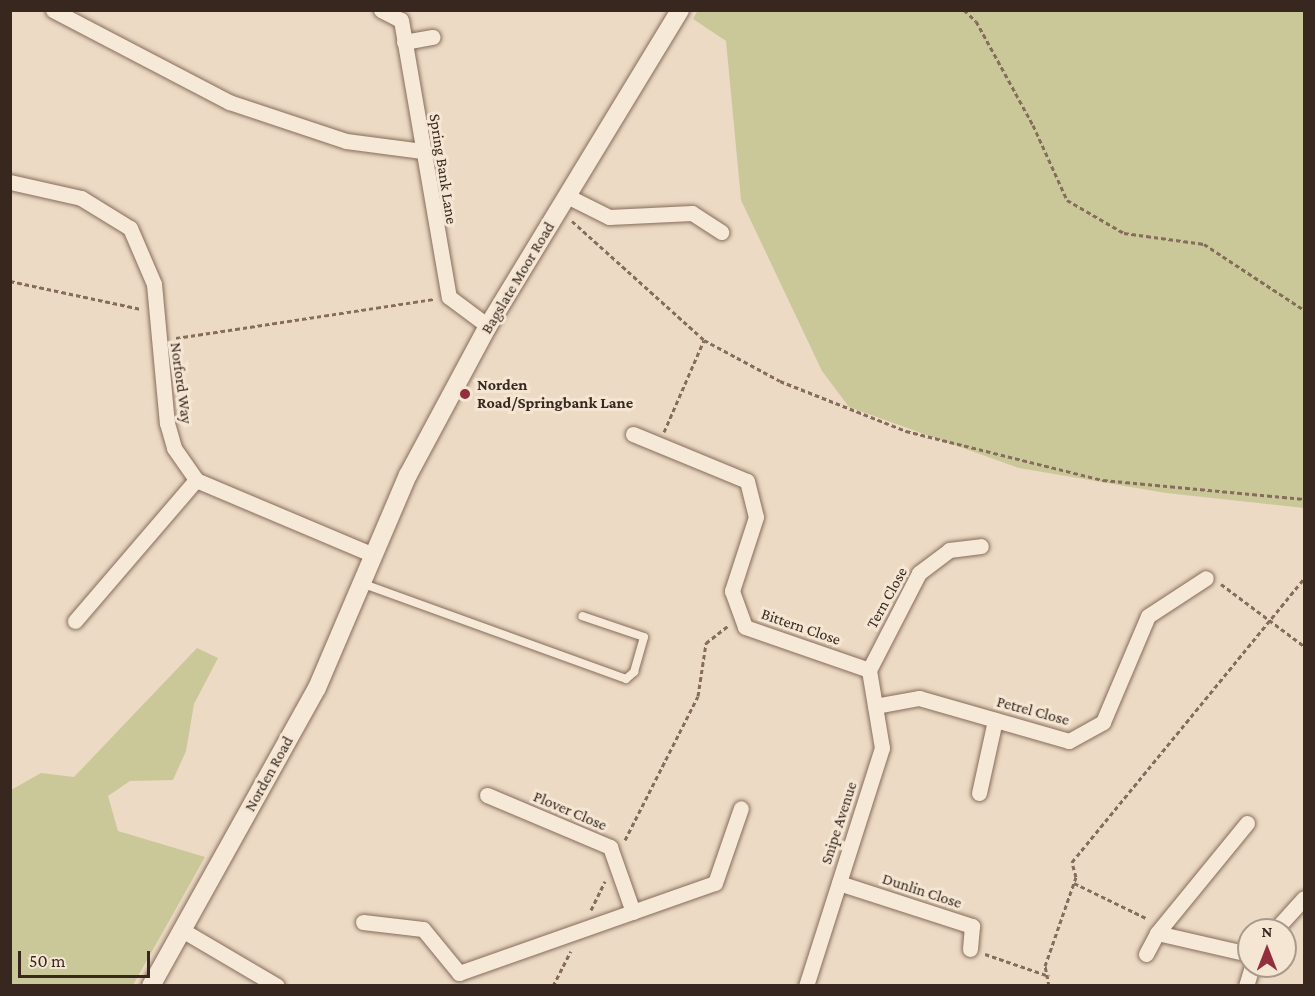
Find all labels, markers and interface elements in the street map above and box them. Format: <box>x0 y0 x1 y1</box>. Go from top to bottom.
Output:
street label: Spring Bank Lane <box>425 112 461 226</box>
street label: Bagslate Moor Road <box>477 219 559 337</box>
street label: Norford Way <box>166 341 196 425</box>
place label: Norden Road/Springbank Lane <box>477 375 633 413</box>
marker: Norden Road/Springbank Lane <box>458 387 472 401</box>
street label: Tern Close <box>862 564 912 632</box>
street label: Bittern Close <box>759 604 843 650</box>
street label: Petrel Close <box>995 692 1071 730</box>
street label: Norden Road <box>240 733 298 815</box>
street label: Snipe Avenue <box>817 779 861 867</box>
street label: Plover Close <box>530 787 610 835</box>
street label: Dunlin Close <box>880 869 964 913</box>
north arrow <box>1237 918 1297 978</box>
text: N <box>1262 923 1272 940</box>
scale bar <box>21 939 153 977</box>
text: 50 m <box>29 951 66 971</box>

